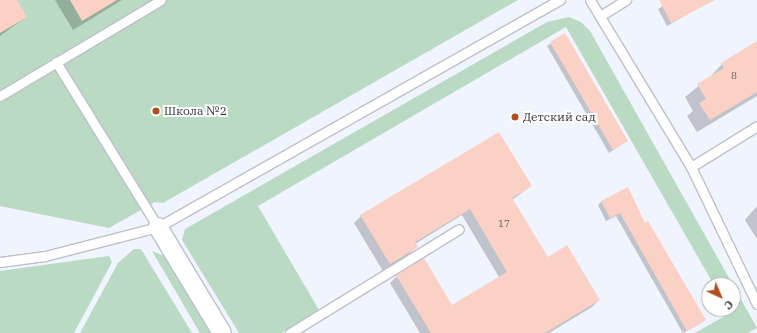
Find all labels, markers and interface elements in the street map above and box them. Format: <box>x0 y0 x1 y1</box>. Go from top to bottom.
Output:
house number: 8 <box>731 70 737 82</box>
place label: Школа №2 <box>164 104 227 118</box>
marker: Школа №2 <box>151 106 161 116</box>
place label: Детский сад <box>523 110 596 124</box>
marker: Детский сад <box>510 112 520 122</box>
house number: 17 <box>498 218 510 230</box>
north arrow <box>701 277 741 317</box>
text: С <box>721 297 736 312</box>

